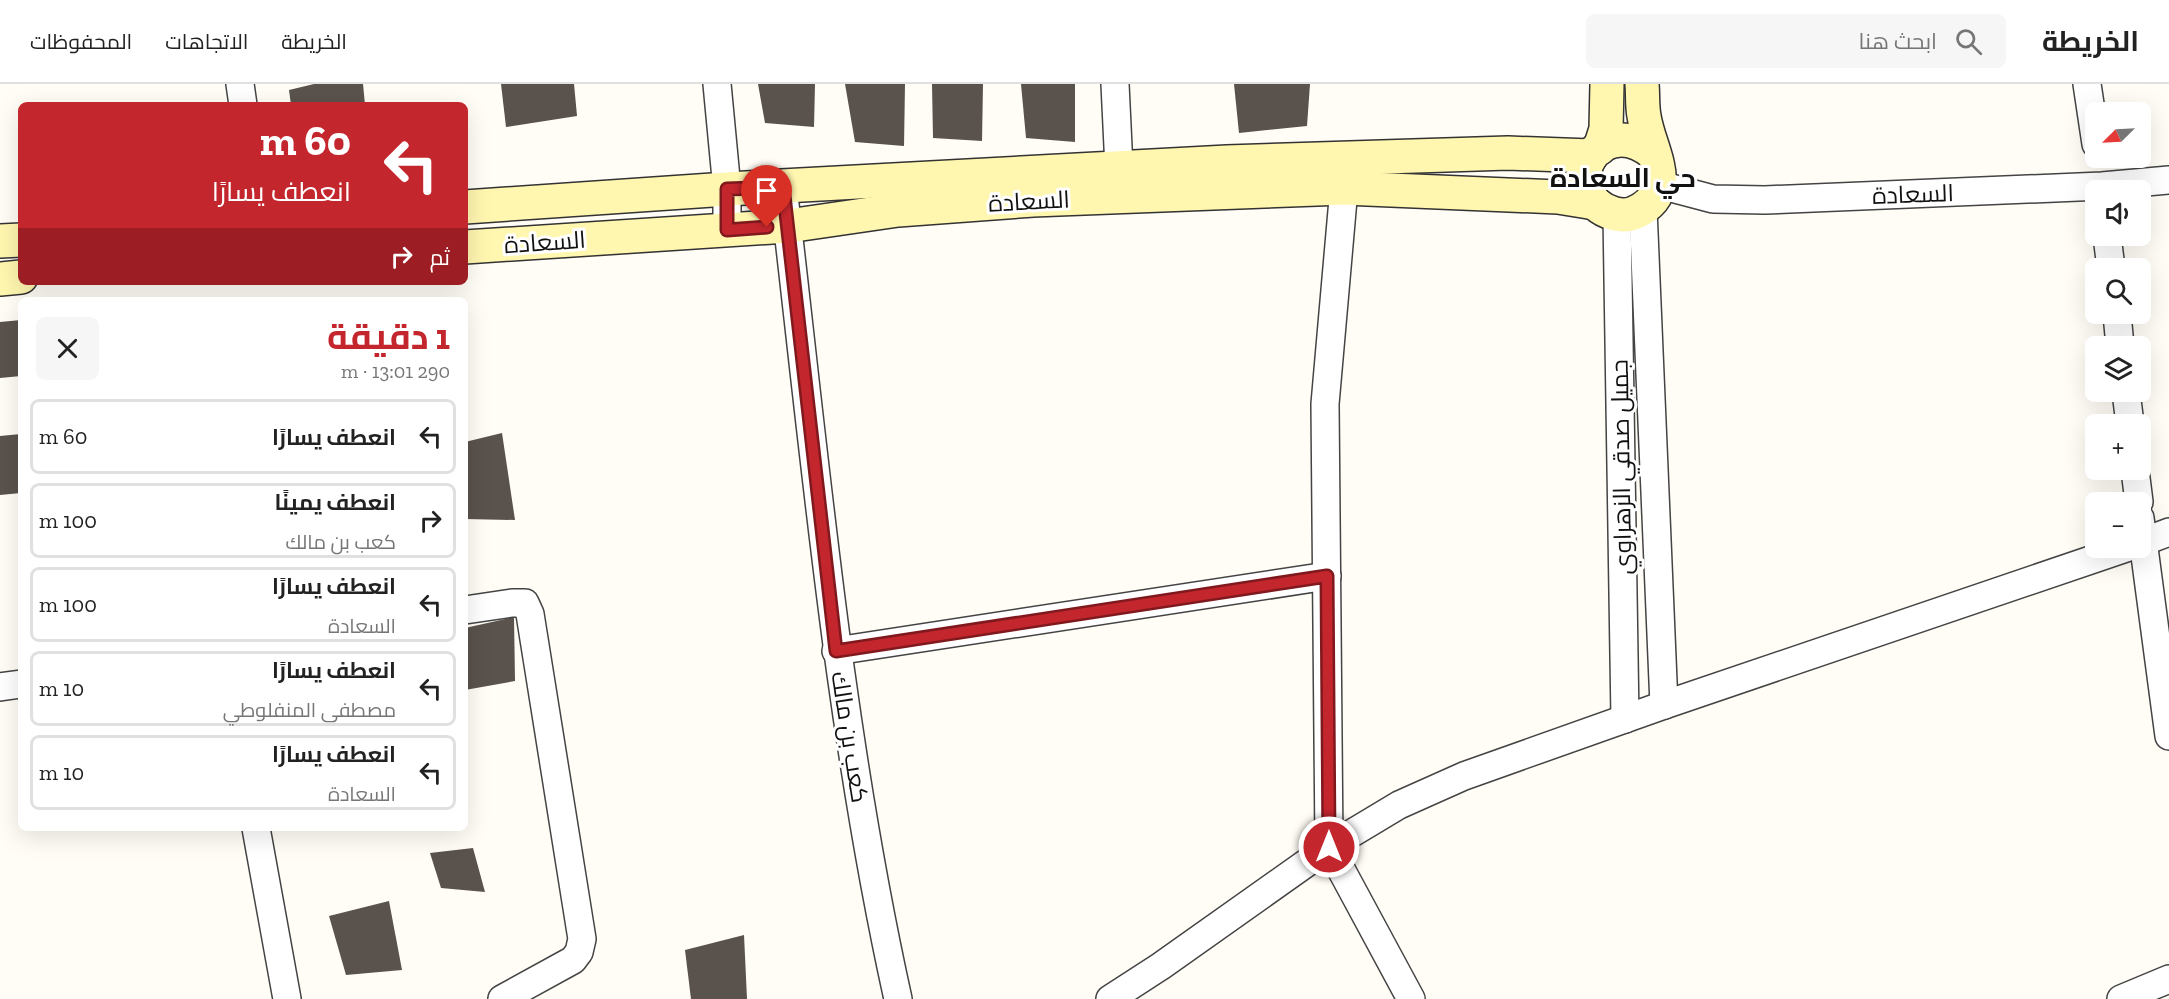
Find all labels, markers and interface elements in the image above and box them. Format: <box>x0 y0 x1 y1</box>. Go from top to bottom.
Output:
search box <box>1586 14 2006 68</box>
icon: search <box>1952 25 1985 58</box>
text: الخريطة <box>2042 25 2139 58</box>
text: ابحث هنا <box>1858 28 1937 55</box>
text: المحفوظات <box>30 29 132 54</box>
text: الاتجاهات <box>165 29 248 54</box>
text: الخريطة <box>281 29 347 54</box>
north arrow <box>2085 102 2151 168</box>
map controls <box>2085 102 2151 558</box>
text: 60 m <box>260 115 351 166</box>
icon: left <box>372 126 450 204</box>
district label: حي السعادة <box>1550 162 1696 200</box>
pin <box>741 165 792 227</box>
icon: arrive <box>750 174 783 207</box>
text: انعطف يسارًا <box>212 176 351 208</box>
street label: السعادة <box>1872 178 1954 210</box>
button: sound <box>2085 180 2151 246</box>
street label: السعادة <box>987 184 1071 218</box>
street label: السعادة <box>503 225 587 259</box>
icon: right <box>385 240 418 273</box>
text: ثم <box>430 244 450 271</box>
button: search <box>2085 258 2151 324</box>
text: 1 دقيقة <box>327 315 450 358</box>
button: close <box>36 317 99 380</box>
button: layers <box>2085 336 2151 402</box>
text: 290 m · 13:01 <box>341 359 450 383</box>
street label: جميل صدقي الزهراوي <box>1605 359 1642 575</box>
button: + <box>2085 414 2151 480</box>
icon: left <box>414 420 447 453</box>
text: 60 m <box>39 423 87 450</box>
text: انعطف يسارًا <box>272 424 396 451</box>
text: انعطف يمينًا <box>275 489 396 516</box>
button: − <box>2085 492 2151 558</box>
icon: right <box>414 504 447 537</box>
text: 100 m <box>39 507 97 534</box>
text: كعب بن مالك <box>285 530 396 554</box>
text: انعطف يسارًا <box>272 573 396 600</box>
icon: left <box>414 588 447 621</box>
text: 100 m <box>39 591 97 618</box>
text: السعادة <box>328 614 396 638</box>
text: انعطف يسارًا <box>272 657 396 684</box>
street label: كعب بن مالك <box>825 669 875 805</box>
icon: left <box>414 672 447 705</box>
text: 10 m <box>39 675 84 702</box>
text: مصطفى المنفلوطي <box>223 698 396 722</box>
text: انعطف يسارًا <box>272 741 396 768</box>
icon: left <box>414 756 447 789</box>
text: 10 m <box>39 759 84 786</box>
text: السعادة <box>328 782 396 806</box>
position arrow <box>1297 815 1361 879</box>

